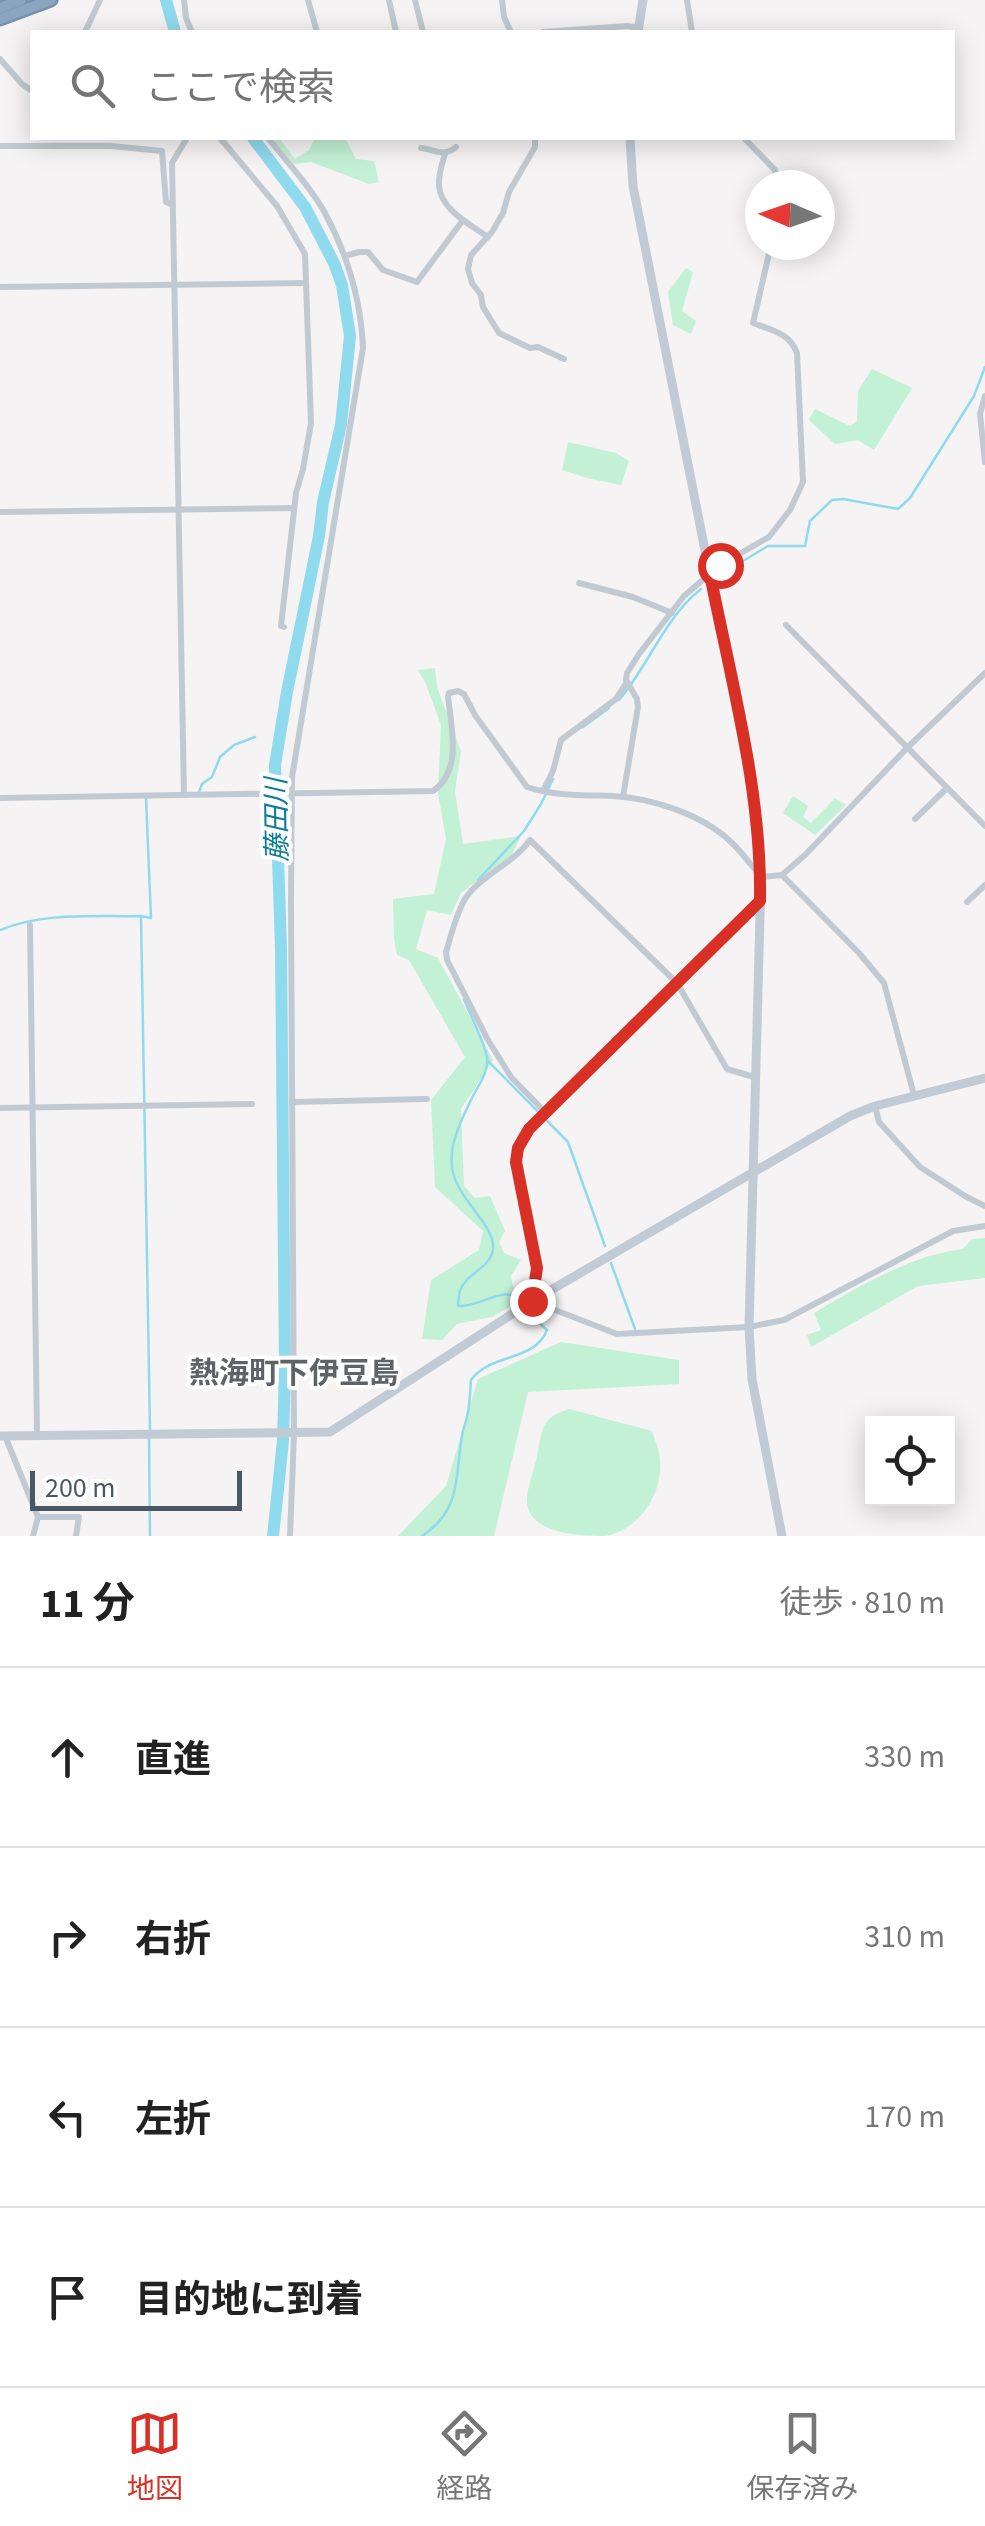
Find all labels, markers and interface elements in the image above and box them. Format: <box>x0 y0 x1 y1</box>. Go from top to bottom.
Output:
search box <box>30 30 955 140</box>
icon: search <box>65 58 120 113</box>
text: ここで検索 <box>145 61 335 115</box>
north arrow <box>745 170 835 260</box>
route start <box>698 543 744 589</box>
water label: 藤田川 <box>256 775 298 862</box>
route end <box>510 1279 556 1325</box>
district label: 熱海町下伊豆島 <box>189 1352 399 1395</box>
map controls <box>865 1416 955 1506</box>
button: locate <box>865 1416 955 1506</box>
scale bar <box>30 1466 242 1510</box>
text: 200 m <box>45 1468 116 1508</box>
text: 11 分 <box>40 1574 135 1634</box>
text: 徒歩 · 810 m <box>780 1580 945 1626</box>
icon: ahead <box>40 1730 95 1785</box>
text: 直進 <box>135 1733 211 1787</box>
text: 330 m <box>864 1734 945 1780</box>
icon: right <box>40 1910 95 1965</box>
text: 右折 <box>135 1913 211 1967</box>
text: 310 m <box>864 1914 945 1960</box>
icon: left <box>40 2090 95 2145</box>
text: 左折 <box>135 2093 211 2147</box>
text: 170 m <box>864 2094 945 2140</box>
icon: arrive <box>40 2270 95 2325</box>
text: 目的地に到着 <box>135 2273 363 2327</box>
tab: 地図 <box>127 2406 183 2509</box>
tab: 経路 <box>436 2406 492 2509</box>
tab: 保存済み <box>746 2406 858 2509</box>

